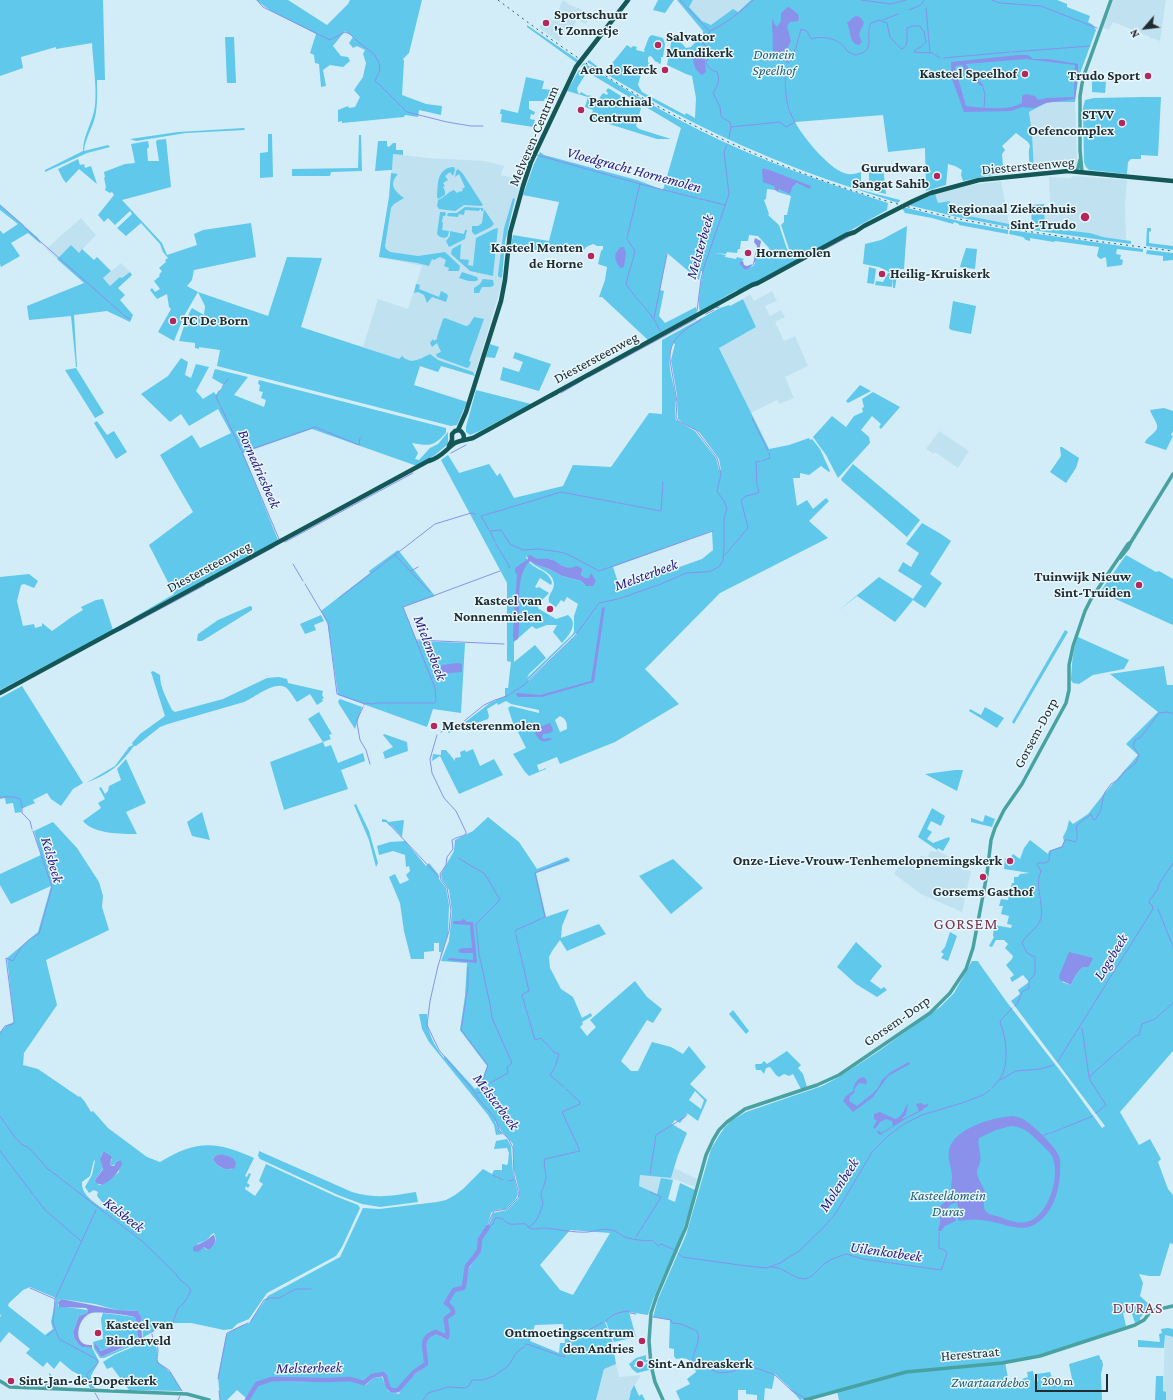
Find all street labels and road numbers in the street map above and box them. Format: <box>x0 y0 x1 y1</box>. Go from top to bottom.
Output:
street label: Melveren-Centrum <box>505 83 563 189</box>
street label: Diestersteenweg <box>981 154 1075 178</box>
street label: Diestersteenweg <box>551 329 641 387</box>
street label: Diestersteenweg <box>164 538 254 596</box>
street label: Gorsem-Dorp <box>1010 695 1062 771</box>
street label: Gorsem-Dorp <box>861 992 933 1050</box>
street label: Herestraat <box>940 1343 1000 1365</box>

